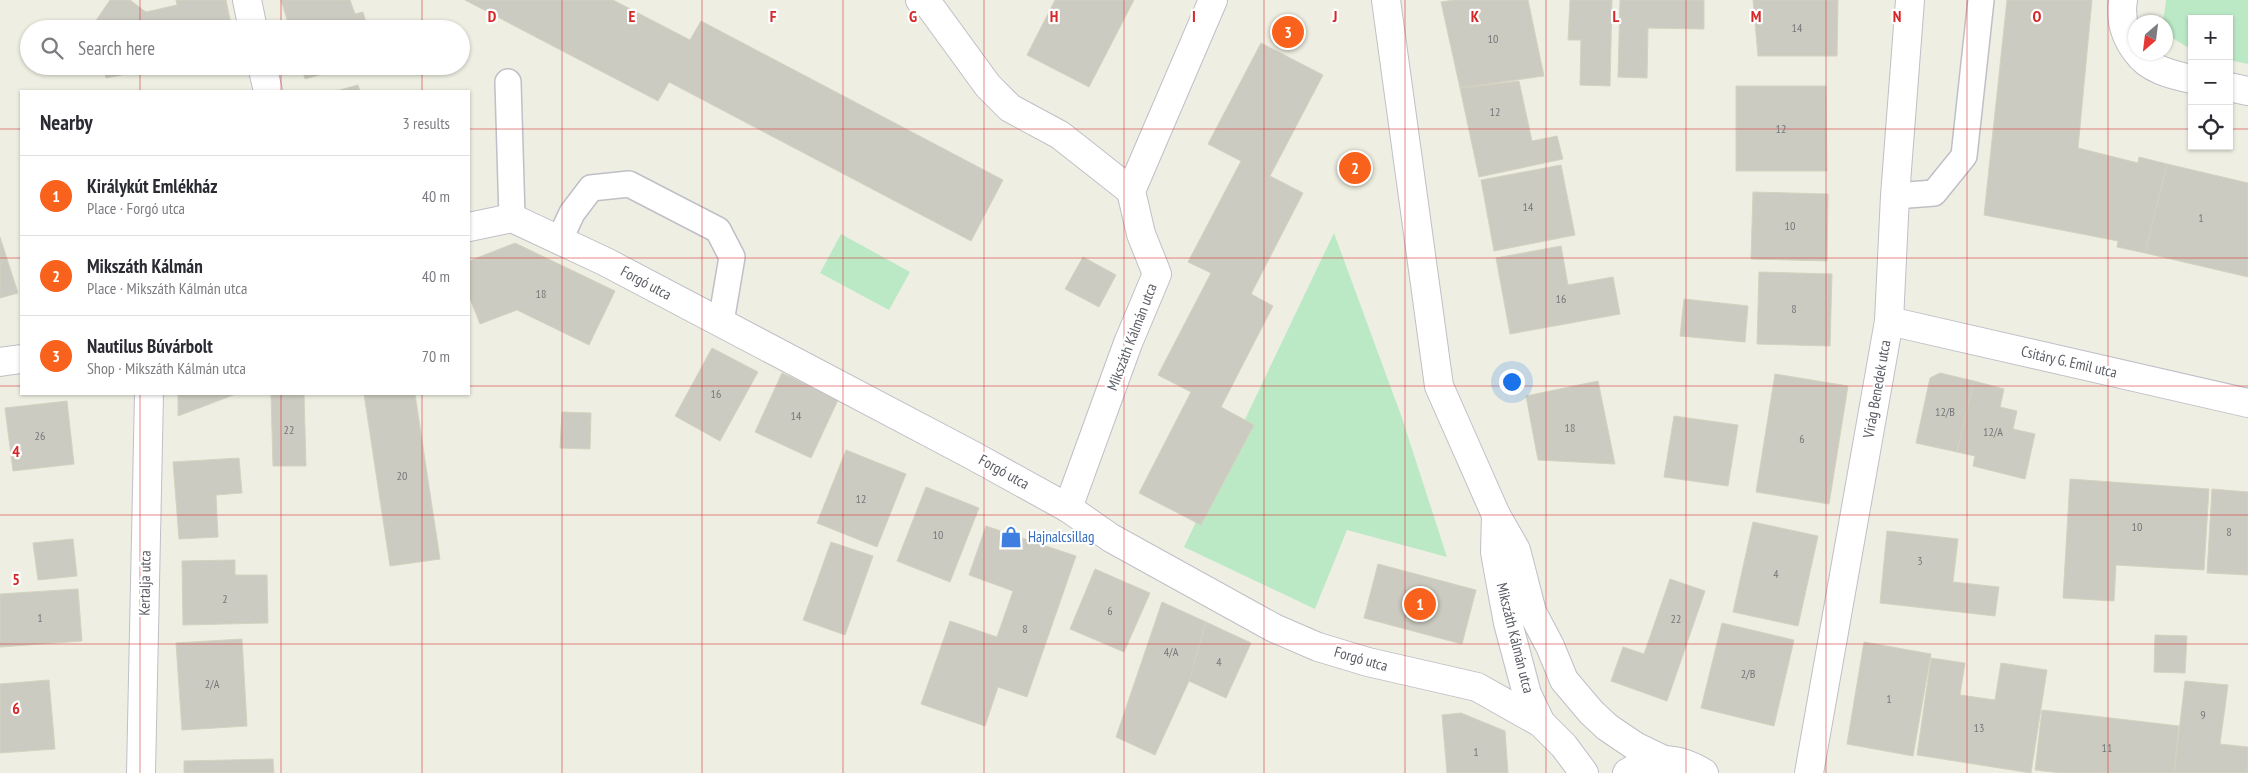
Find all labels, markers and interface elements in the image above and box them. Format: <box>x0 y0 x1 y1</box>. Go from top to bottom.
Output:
text: D <box>488 6 497 26</box>
text: E <box>629 6 636 26</box>
text: F <box>770 6 777 26</box>
text: G <box>909 6 917 26</box>
text: H <box>1050 6 1058 26</box>
text: I <box>1192 6 1196 26</box>
text: J <box>1332 6 1337 26</box>
text: K <box>1471 6 1480 26</box>
text: L <box>1613 6 1620 26</box>
text: M <box>1751 6 1761 26</box>
text: N <box>1893 6 1901 26</box>
text: O <box>2033 6 2042 26</box>
pin: 3 <box>1272 13 1304 51</box>
north arrow <box>2128 15 2173 60</box>
map controls <box>2188 15 2233 150</box>
button: + <box>2188 15 2233 60</box>
search box <box>20 20 470 75</box>
house number: 14 <box>1792 20 1803 35</box>
house number: 10 <box>1488 31 1498 46</box>
icon: search <box>38 34 66 62</box>
text: Search here <box>78 36 155 60</box>
button: − <box>2188 60 2233 105</box>
house number: 12 <box>1490 104 1500 119</box>
button: locate <box>2188 105 2233 150</box>
text: Nearby <box>40 109 93 136</box>
text: 3 results <box>403 113 450 133</box>
house number: 12 <box>1776 121 1786 136</box>
pin: 2 <box>1339 149 1371 187</box>
text: Királykút Emlékház <box>87 174 217 198</box>
text: 1 <box>52 186 60 206</box>
text: 40 m <box>422 186 450 206</box>
text: Place · Forgó utca <box>87 198 185 218</box>
house number: 14 <box>1523 199 1534 214</box>
house number: 1 <box>2198 210 2204 225</box>
house number: 10 <box>1785 218 1795 233</box>
text: Mikszáth Kálmán <box>87 254 203 278</box>
street label: Forgó utca <box>618 261 675 304</box>
text: 2 <box>52 266 60 286</box>
text: 40 m <box>422 266 450 286</box>
text: Place · Mikszáth Kálmán utca <box>87 278 247 298</box>
street label: Mikszáth Kálmán utca <box>1102 281 1161 393</box>
house number: 18 <box>536 286 546 301</box>
house number: 16 <box>1556 291 1566 306</box>
house number: 8 <box>1791 301 1797 316</box>
text: Nautilus Búvárbolt <box>87 334 213 358</box>
street label: Virág Benedek utca <box>1858 338 1894 440</box>
street label: Csitáry G. Emil utca <box>2019 341 2119 382</box>
text: 3 <box>52 346 60 366</box>
text: 70 m <box>422 346 450 366</box>
text: Shop · Mikszáth Kálmán utca <box>87 358 246 378</box>
your location <box>1499 369 1525 395</box>
house number: 16 <box>711 386 721 401</box>
house number: 12/B <box>1935 404 1955 419</box>
house number: 14 <box>791 408 802 423</box>
house number: 18 <box>1565 420 1575 435</box>
house number: 22 <box>284 422 294 437</box>
house number: 12/A <box>1983 424 2003 439</box>
house number: 26 <box>35 428 45 443</box>
house number: 6 <box>1799 431 1805 446</box>
text: 4 <box>12 441 20 461</box>
street label: Forgó utca <box>976 450 1033 493</box>
house number: 20 <box>397 468 407 483</box>
house number: 12 <box>856 491 866 506</box>
house number: 10 <box>2132 519 2142 534</box>
shop icon: Hajnalcsillag <box>998 524 1024 550</box>
house number: 8 <box>2226 524 2232 539</box>
house number: 10 <box>933 527 943 542</box>
place label: Hajnalcsillag <box>1028 527 1094 546</box>
street label: Kertalja utca <box>134 550 155 616</box>
house number: 3 <box>1917 553 1923 568</box>
house number: 4 <box>1773 566 1779 581</box>
text: 5 <box>12 569 20 589</box>
street label: Mikszáth Kálmán utca <box>1493 581 1538 695</box>
pin: 1 <box>1404 585 1436 623</box>
house number: 2 <box>222 591 228 606</box>
house number: 6 <box>1107 603 1113 618</box>
house number: 1 <box>37 610 43 625</box>
house number: 22 <box>1671 611 1681 626</box>
house number: 8 <box>1022 621 1028 636</box>
street label: Forgó utca <box>1332 642 1390 675</box>
house number: 4/A <box>1164 644 1179 659</box>
house number: 4 <box>1216 654 1222 669</box>
house number: 2/B <box>1741 666 1756 681</box>
house number: 2/A <box>205 676 220 691</box>
house number: 1 <box>1886 691 1892 706</box>
text: 6 <box>12 698 20 718</box>
house number: 9 <box>2200 707 2206 722</box>
house number: 13 <box>1974 720 1984 735</box>
house number: 11 <box>2102 740 2112 755</box>
house number: 1 <box>1473 744 1479 759</box>

